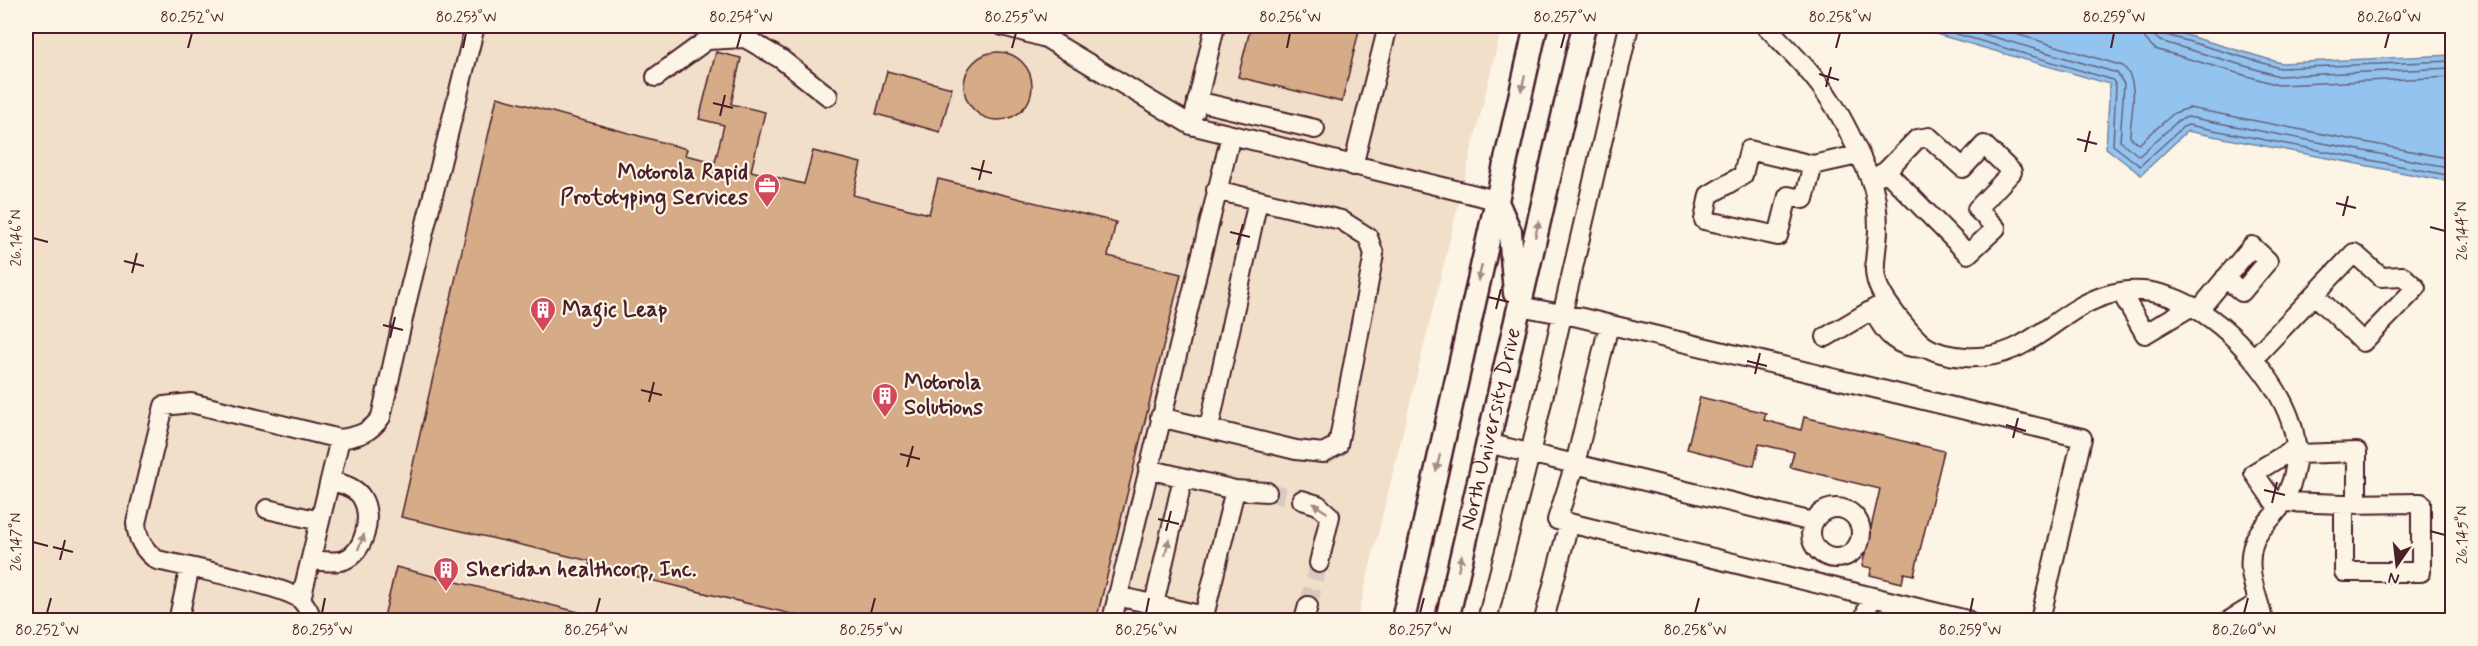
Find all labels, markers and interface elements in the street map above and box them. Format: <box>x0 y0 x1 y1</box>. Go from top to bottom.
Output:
text: 80.252°W <box>160 8 224 28</box>
text: 80.253°W <box>436 8 496 28</box>
text: 80.254°W <box>709 8 773 28</box>
text: 80.255°W <box>985 8 1047 28</box>
text: 80.256°W <box>1259 8 1321 28</box>
text: 80.257°W <box>1534 8 1596 28</box>
text: 80.258°W <box>1809 8 1871 28</box>
text: 80.259°W <box>2083 8 2145 28</box>
text: 80.260°W <box>2357 8 2421 28</box>
one-way arrow <box>1517 73 1527 92</box>
place label: Motorola Rapid Prototyping Services <box>560 159 748 215</box>
office icon: Motorola Rapid Prototyping Services <box>752 171 782 209</box>
text: 26.144°N <box>2453 202 2473 260</box>
text: 26.146°N <box>7 209 27 267</box>
one-way arrow <box>1532 220 1542 238</box>
one-way arrow <box>1475 264 1484 283</box>
building icon: Magic Leap <box>528 295 558 333</box>
place label: Magic Leap <box>562 296 668 328</box>
street label: North University Drive <box>1454 325 1528 533</box>
place label: Motorola Solutions <box>904 369 983 422</box>
building icon: Motorola Solutions <box>870 381 900 419</box>
one-way arrow <box>1432 454 1442 472</box>
one-way arrow <box>1311 503 1328 514</box>
text: 26.145°N <box>2453 506 2473 564</box>
text: 26.147°N <box>7 513 27 571</box>
one-way arrow <box>356 533 366 551</box>
north arrow <box>2367 535 2427 595</box>
one-way arrow <box>1163 537 1172 556</box>
one-way arrow <box>1456 554 1465 573</box>
building icon: Sheridan healthcorp, Inc. <box>431 555 461 593</box>
place label: Sheridan healthcorp, Inc. <box>466 556 697 584</box>
text: N <box>2386 567 2401 590</box>
text: 80.252°W <box>15 621 79 641</box>
text: 80.253°W <box>292 621 352 641</box>
text: 80.254°W <box>564 621 628 641</box>
text: 80.255°W <box>840 621 902 641</box>
text: 80.256°W <box>1115 621 1177 641</box>
text: 80.257°W <box>1389 621 1451 641</box>
text: 80.258°W <box>1664 621 1726 641</box>
text: 80.259°W <box>1939 621 2001 641</box>
text: 80.260°W <box>2212 621 2276 641</box>

